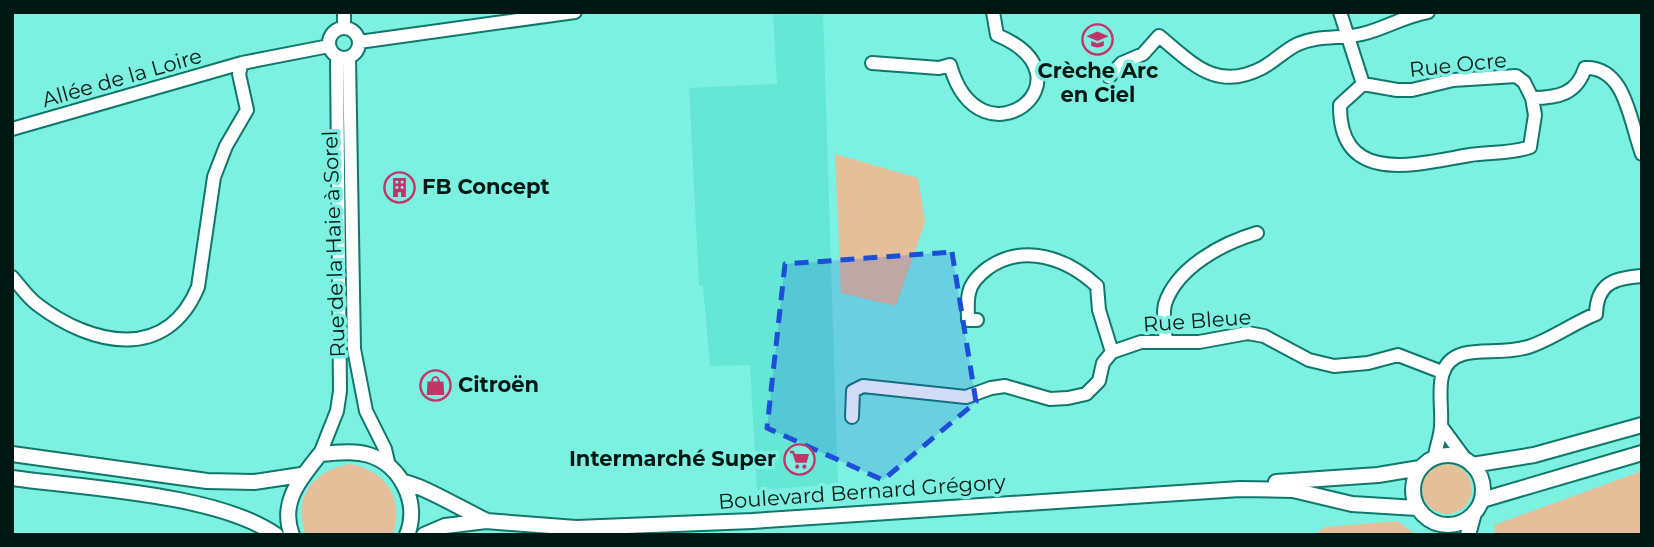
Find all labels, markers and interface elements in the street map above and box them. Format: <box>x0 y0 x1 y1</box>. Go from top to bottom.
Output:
school or university icon: Crèche Arc en Ciel <box>1081 22 1115 56</box>
street label: Allée de la Loire <box>39 43 205 112</box>
street label: Rue Ocre <box>1408 47 1508 82</box>
place label: Crèche Arc en Ciel <box>1038 58 1159 107</box>
street label: Rue de la Haie à Sorel <box>317 130 350 358</box>
building icon: FB Concept <box>382 170 416 204</box>
place label: FB Concept <box>422 174 550 199</box>
street label: Rue Bleue <box>1142 304 1252 337</box>
shop icon: Citroën <box>418 368 452 402</box>
place label: Citroën <box>458 372 539 397</box>
supermarket icon: Intermarché Super <box>782 442 816 476</box>
place label: Intermarché Super <box>569 446 776 471</box>
street label: Boulevard Bernard Grégory <box>717 469 1007 514</box>

